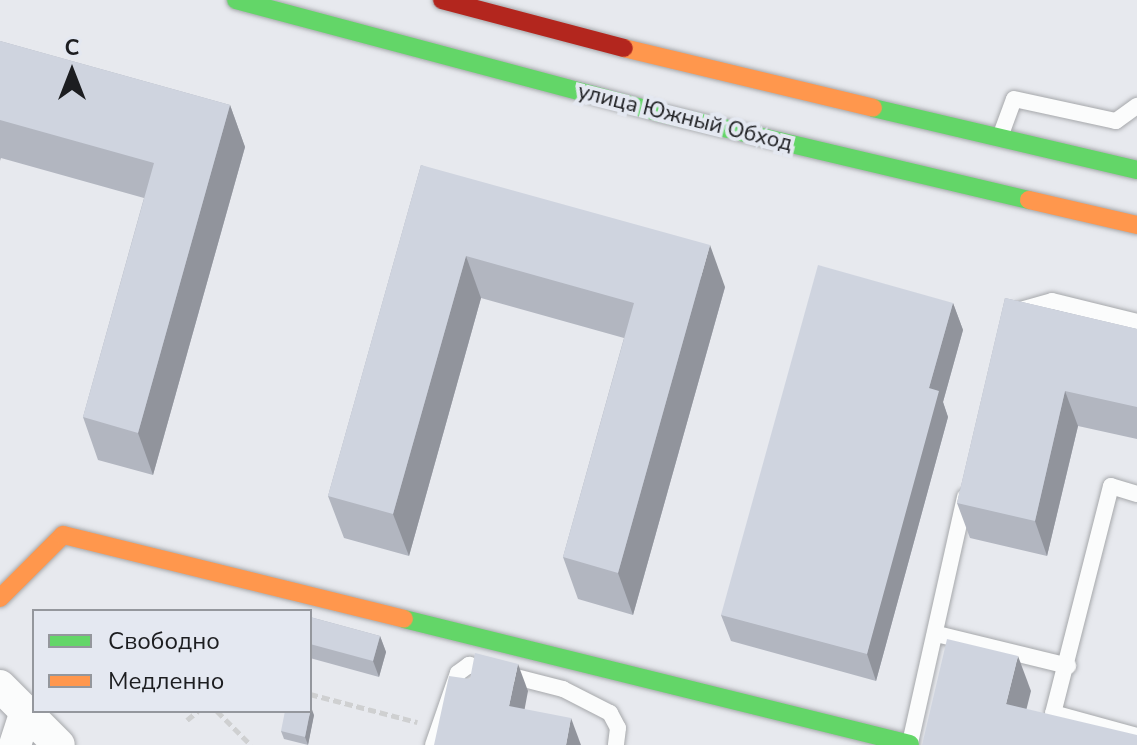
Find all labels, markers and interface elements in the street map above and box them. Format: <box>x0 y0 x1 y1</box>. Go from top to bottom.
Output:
north arrow <box>32 32 112 112</box>
text: С <box>65 33 79 63</box>
street label: улица Южный Обход <box>575 79 795 157</box>
legend <box>32 609 312 713</box>
text: Свободно <box>108 625 220 657</box>
text: Медленно <box>108 665 224 697</box>

